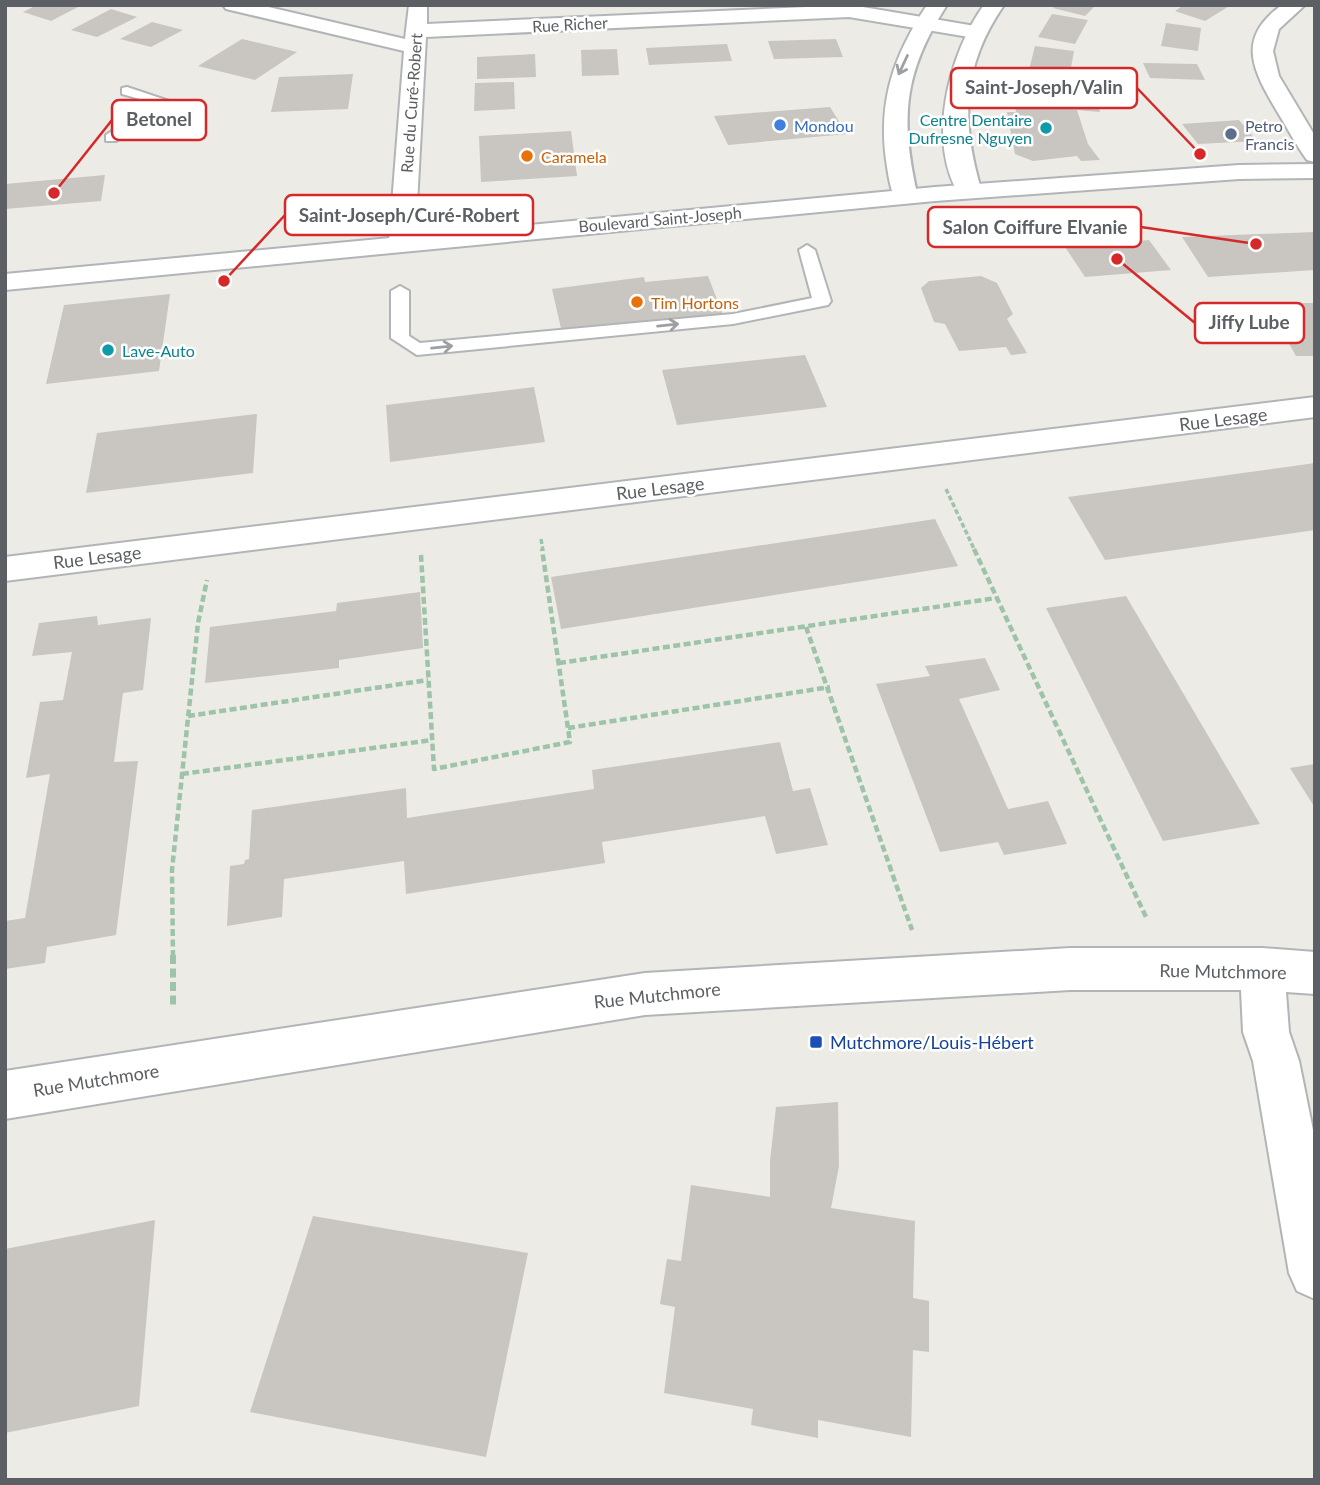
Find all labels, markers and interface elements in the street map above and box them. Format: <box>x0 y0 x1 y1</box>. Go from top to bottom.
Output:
street label: Rue Richer <box>532 13 608 35</box>
street label: Rue du Curé-Robert <box>397 32 425 174</box>
one-way arrow <box>896 54 909 75</box>
callout: Saint-Joseph/Valin <box>951 68 1137 108</box>
text: Saint-Joseph/Valin <box>965 75 1123 98</box>
callout: Betonel <box>112 100 206 140</box>
text: Betonel <box>126 107 192 130</box>
place label: Centre Dentaire Dufresne Nguyen <box>908 110 1032 147</box>
place label: Mondou <box>794 116 854 135</box>
place label: Petro Francis <box>1245 116 1294 153</box>
marker: Mondou <box>772 117 788 133</box>
marker: Centre Dentaire Dufresne Nguyen <box>1038 120 1054 136</box>
marker: Petro Francis <box>1223 126 1239 142</box>
place label: Caramela <box>541 147 607 166</box>
marker: Caramela <box>519 148 535 164</box>
callout: Saint-Joseph/Curé-Robert <box>285 195 533 235</box>
street label: Boulevard Saint-Joseph <box>578 202 742 236</box>
text: Saint-Joseph/Curé-Robert <box>299 203 519 226</box>
callout: Salon Coiffure Elvanie <box>928 207 1141 247</box>
text: Salon Coiffure Elvanie <box>942 215 1128 238</box>
place label: Tim Hortons <box>651 293 739 312</box>
marker: Tim Hortons <box>629 294 645 310</box>
callout: Jiffy Lube <box>1195 303 1304 343</box>
text: Jiffy Lube <box>1208 310 1290 333</box>
one-way arrow <box>656 318 679 331</box>
one-way arrow <box>430 340 453 353</box>
place label: Lave-Auto <box>122 341 195 360</box>
marker: Lave-Auto <box>100 342 116 358</box>
street label: Rue Lesage <box>1178 403 1268 435</box>
street label: Rue Lesage <box>615 472 705 504</box>
street label: Rue Lesage <box>52 541 142 573</box>
street label: Rue Mutchmore <box>1159 959 1287 983</box>
street label: Rue Mutchmore <box>593 977 721 1013</box>
place label: Mutchmore/Louis-Hébert <box>830 1031 1034 1053</box>
marker: Mutchmore/Louis-Hébert <box>808 1034 824 1050</box>
street label: Rue Mutchmore <box>31 1059 161 1101</box>

